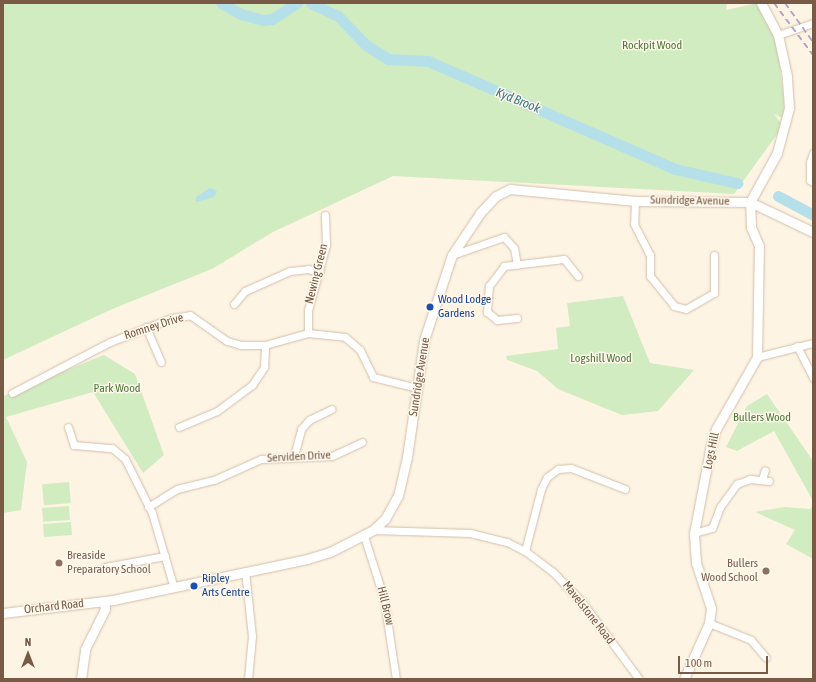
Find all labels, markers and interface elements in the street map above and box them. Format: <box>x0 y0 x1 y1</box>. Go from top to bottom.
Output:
park label: Rockpit Wood <box>622 39 682 53</box>
water label: Kyd Brook <box>493 85 543 117</box>
street label: Sundridge Avenue <box>650 193 730 209</box>
street label: Newing Green <box>303 242 331 306</box>
place label: Wood Lodge Gardens <box>438 293 491 321</box>
marker: Wood Lodge Gardens <box>425 302 435 312</box>
street label: Romney Drive <box>123 311 185 343</box>
street label: Sundridge Avenue <box>407 337 433 417</box>
park label: Logshill Wood <box>570 352 632 366</box>
park label: Park Wood <box>94 382 140 396</box>
park label: Bullers Wood <box>733 411 791 425</box>
street label: Logs Hill <box>701 431 723 471</box>
street label: Serviden Drive <box>267 448 331 466</box>
place label: Breaside Preparatory School <box>67 549 151 577</box>
place label: Bullers Wood School <box>701 557 758 585</box>
marker: Breaside Preparatory School <box>54 558 64 568</box>
marker: Bullers Wood School <box>761 566 771 576</box>
place label: Ripley Arts Centre <box>202 572 250 600</box>
street label: Mavelstone Road <box>559 579 617 647</box>
marker: Ripley Arts Centre <box>189 581 199 591</box>
street label: Hill Brow <box>373 585 397 627</box>
street label: Orchard Road <box>23 597 85 617</box>
north arrow <box>8 634 48 674</box>
text: N <box>25 636 31 648</box>
scale bar <box>680 648 770 674</box>
text: 100 m <box>685 656 712 670</box>

